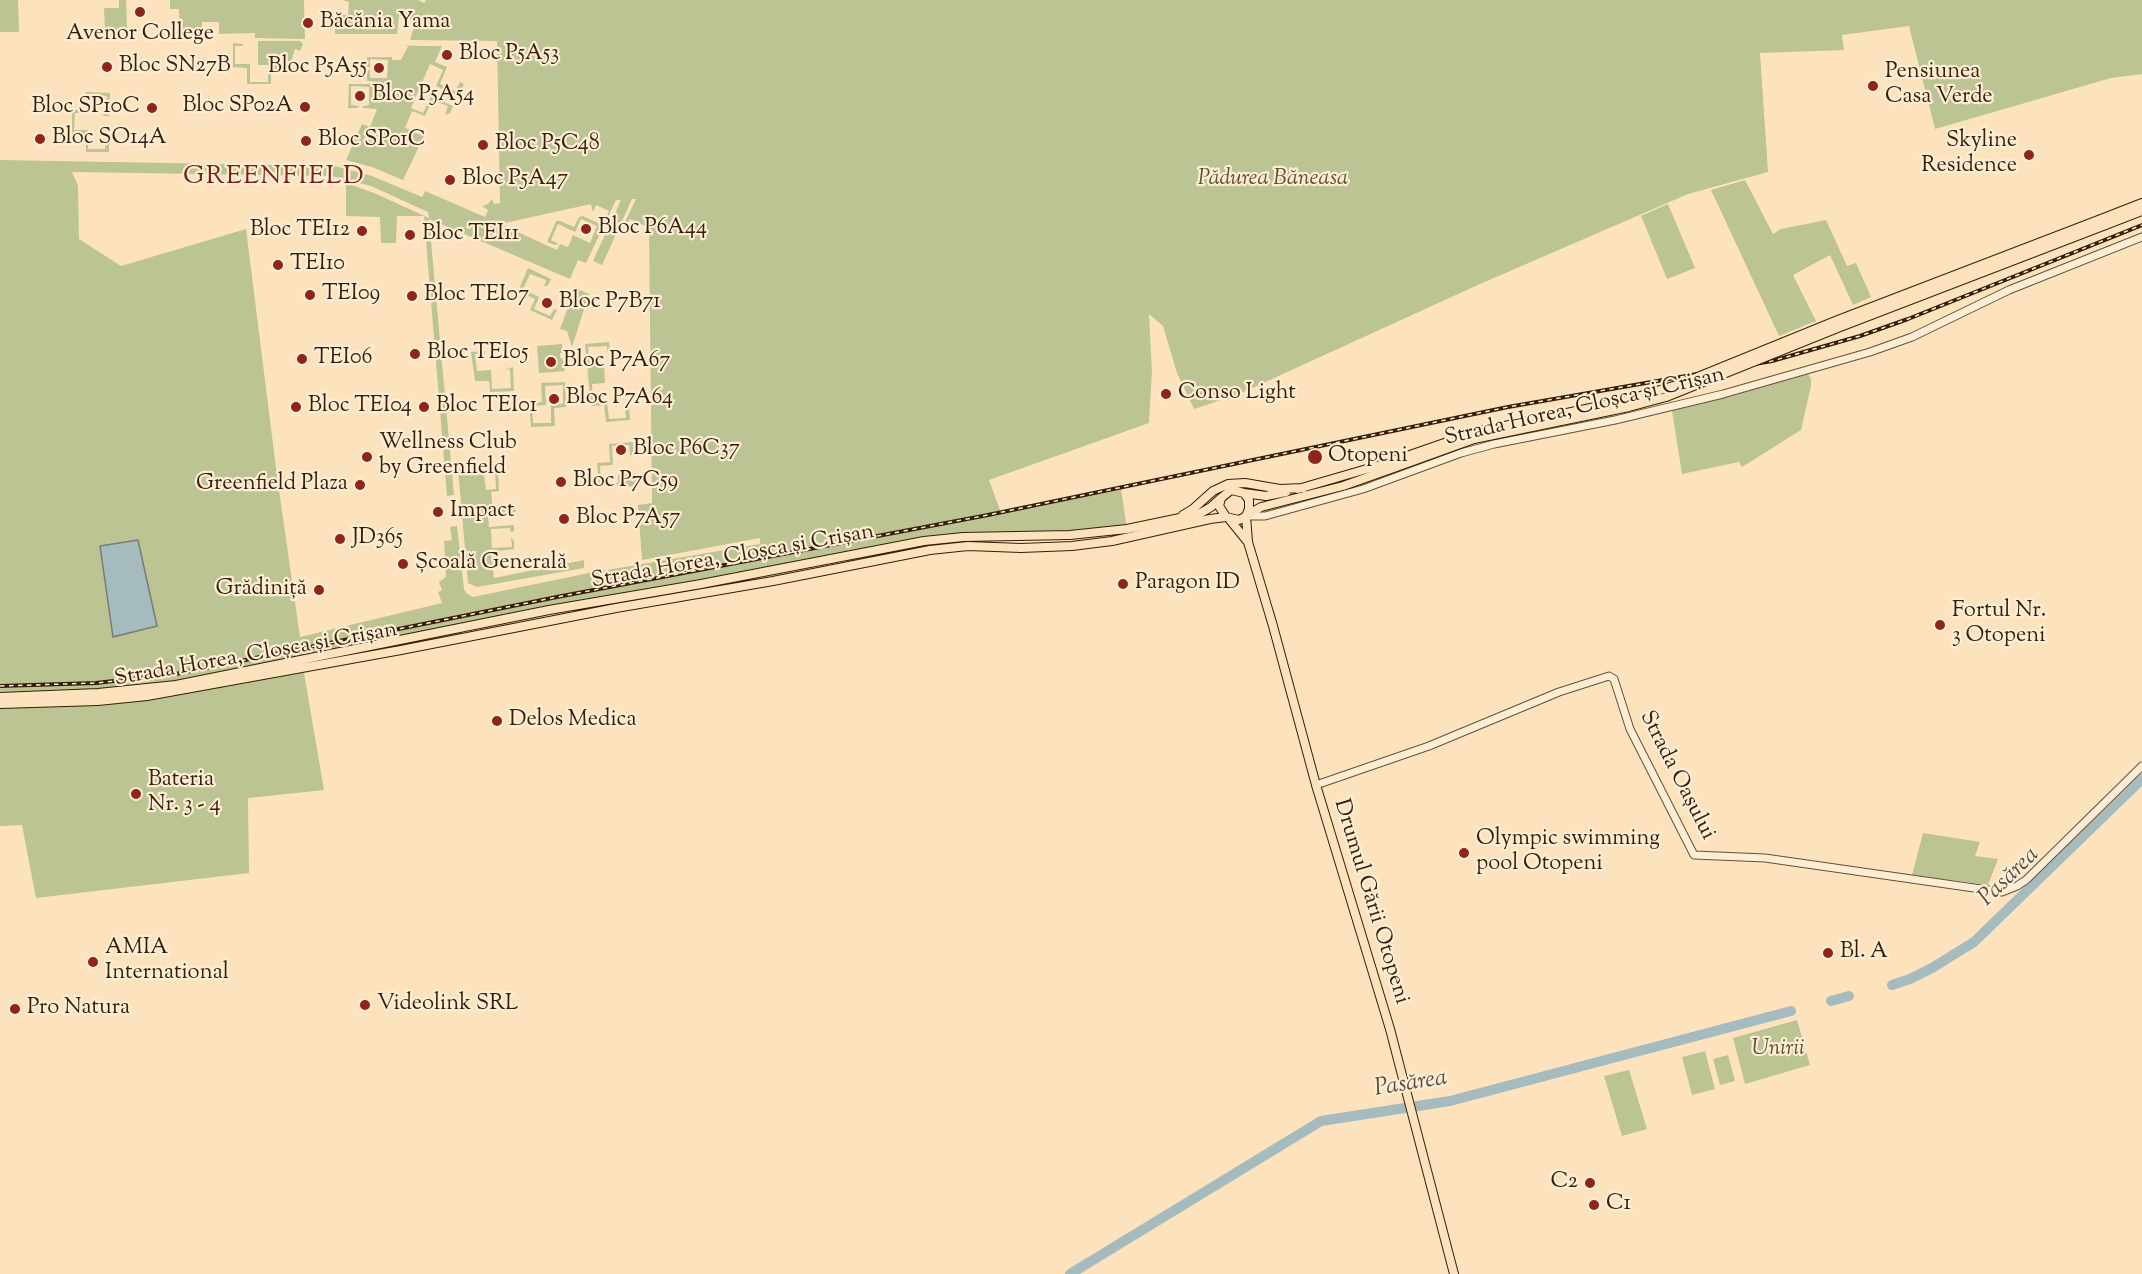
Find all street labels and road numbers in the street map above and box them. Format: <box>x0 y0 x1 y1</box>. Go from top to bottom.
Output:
street label: Strada Horea, Cloșca și Crișan <box>1442 363 1728 453</box>
street label: Strada Horea, Cloșca și Crișan <box>590 520 876 596</box>
street label: Strada Horea, Cloșca și Crișan <box>113 618 399 694</box>
street label: Strada Oașului <box>1632 707 1720 845</box>
street label: Drumul Gării Otopeni <box>1326 796 1414 1008</box>

